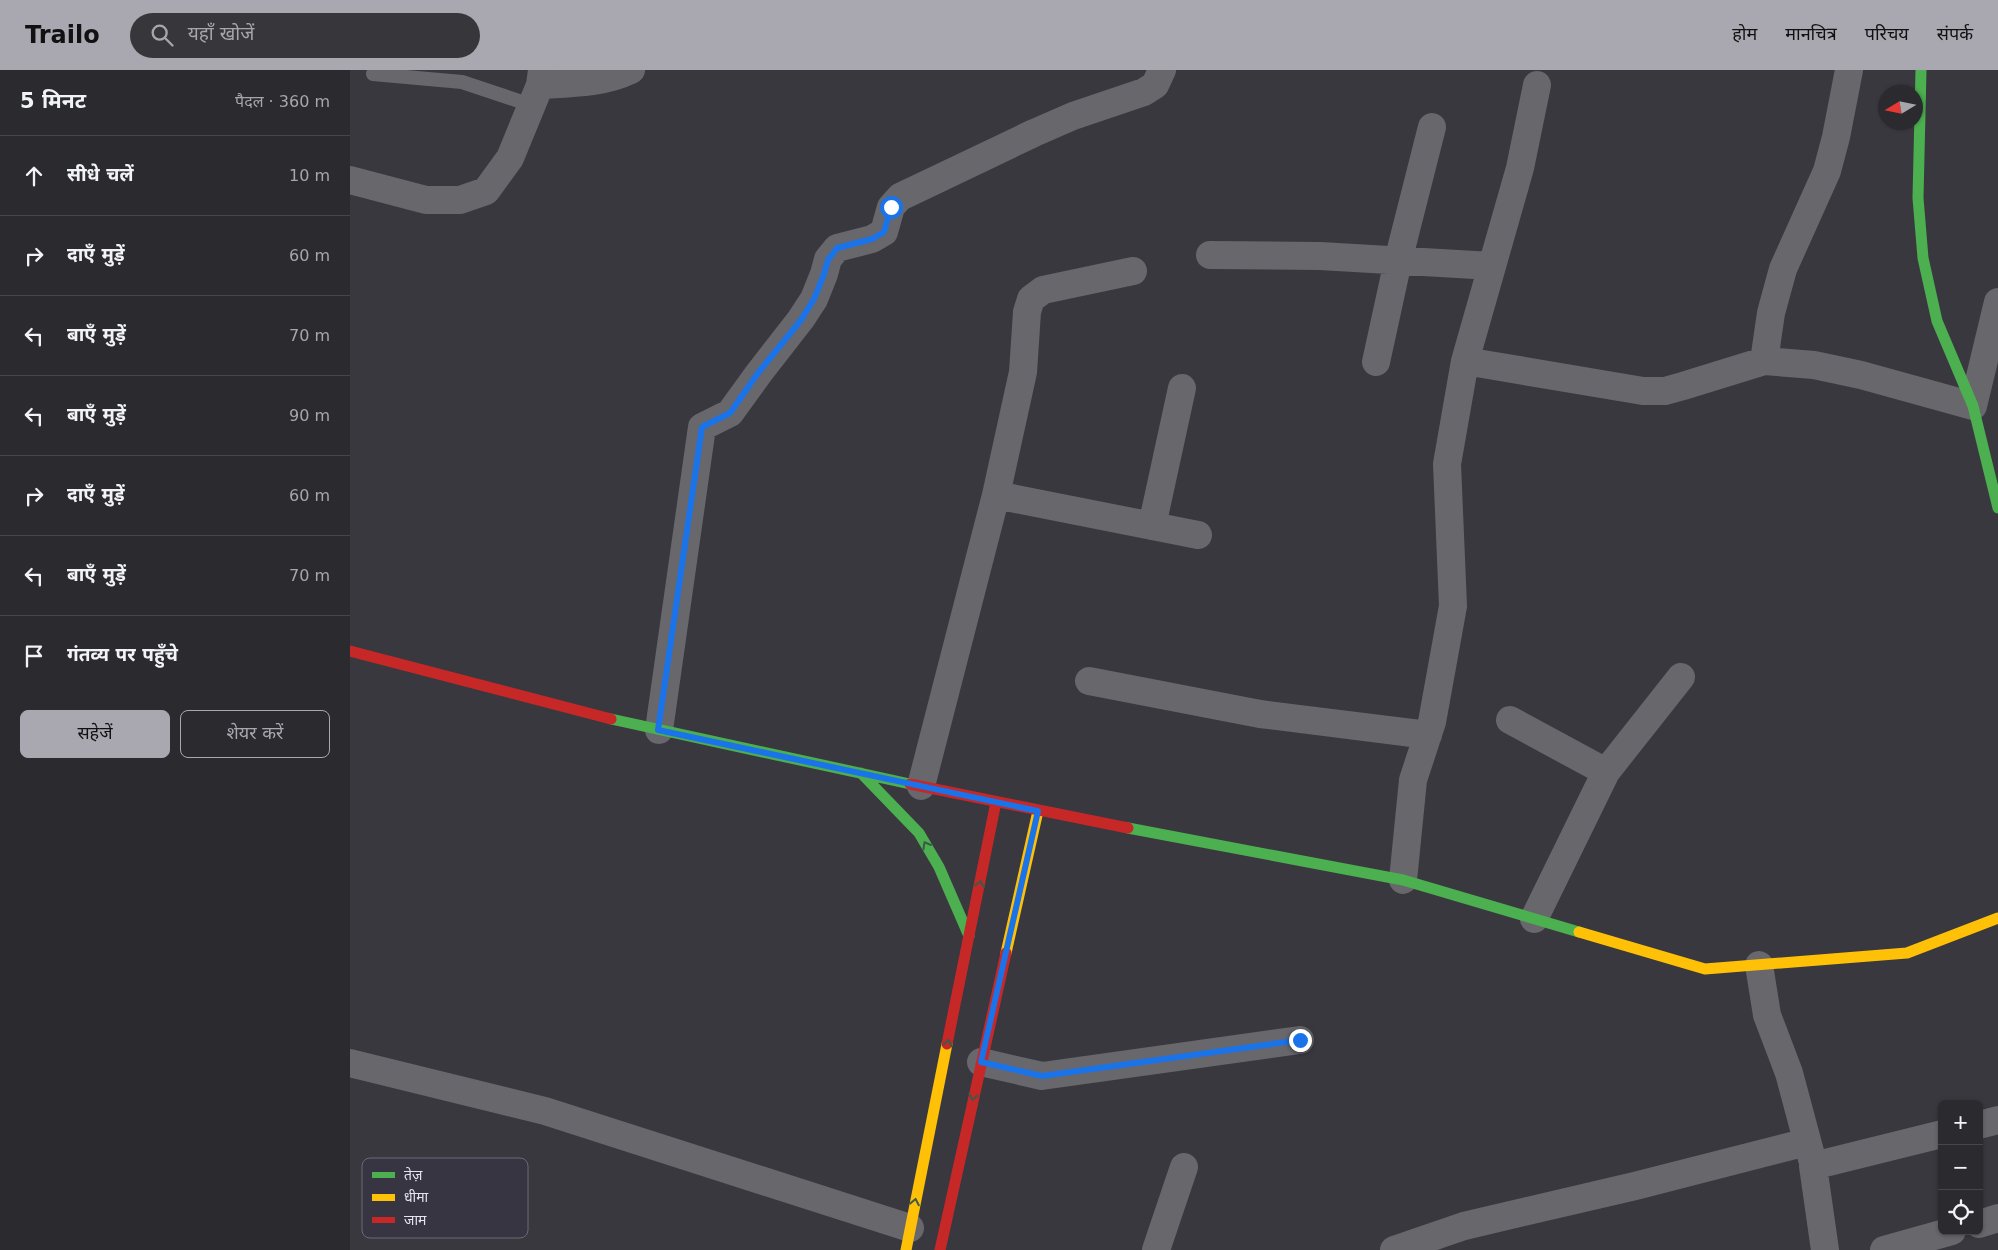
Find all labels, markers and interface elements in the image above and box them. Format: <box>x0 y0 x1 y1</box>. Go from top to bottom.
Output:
search box <box>130 13 480 58</box>
text: Trailo <box>25 21 100 49</box>
icon: search <box>148 21 176 49</box>
text: यहाँ खोजें <box>188 22 254 44</box>
text: होम <box>1732 23 1757 44</box>
text: मानचित्र <box>1785 23 1837 44</box>
text: परिचय <box>1865 23 1909 44</box>
text: संपर्क <box>1937 23 1973 44</box>
north arrow <box>1878 85 1923 130</box>
text: 5 मिनट <box>20 89 86 113</box>
text: पैदल · 360 m <box>235 92 330 111</box>
icon: ahead <box>20 162 48 190</box>
text: सीधे चलें <box>67 163 134 185</box>
text: 10 m <box>289 166 330 185</box>
route start <box>880 196 903 219</box>
icon: right <box>20 242 48 270</box>
text: दाएँ मुड़ें <box>67 243 125 265</box>
text: 60 m <box>289 246 330 265</box>
icon: left <box>20 322 48 350</box>
text: बाएँ मुड़ें <box>67 323 126 345</box>
text: 70 m <box>289 326 330 345</box>
icon: left <box>20 402 48 430</box>
text: बाएँ मुड़ें <box>67 403 126 425</box>
text: 90 m <box>289 406 330 425</box>
icon: right <box>20 482 48 510</box>
text: दाएँ मुड़ें <box>67 483 125 505</box>
text: 60 m <box>289 486 330 505</box>
icon: left <box>20 562 48 590</box>
text: बाएँ मुड़ें <box>67 563 126 585</box>
text: 70 m <box>289 566 330 585</box>
icon: arrive <box>20 642 48 670</box>
text: गंतव्य पर पहुँचे <box>67 643 178 665</box>
button: सहेजें <box>20 710 170 758</box>
button: शेयर करें <box>180 710 330 758</box>
one-way arrow <box>923 841 933 850</box>
one-way arrow <box>974 879 984 888</box>
route end <box>1289 1029 1312 1052</box>
one-way arrow <box>942 1039 952 1047</box>
one-way arrow <box>969 1093 979 1102</box>
map controls <box>1938 1100 1983 1235</box>
button: + <box>1938 1100 1983 1145</box>
button: − <box>1938 1145 1983 1190</box>
legend <box>362 1158 528 1238</box>
text: तेज़ <box>404 1166 423 1183</box>
text: धीमा <box>404 1189 429 1205</box>
button: locate <box>1938 1190 1983 1235</box>
one-way arrow <box>910 1198 920 1207</box>
text: जाम <box>404 1212 427 1228</box>

